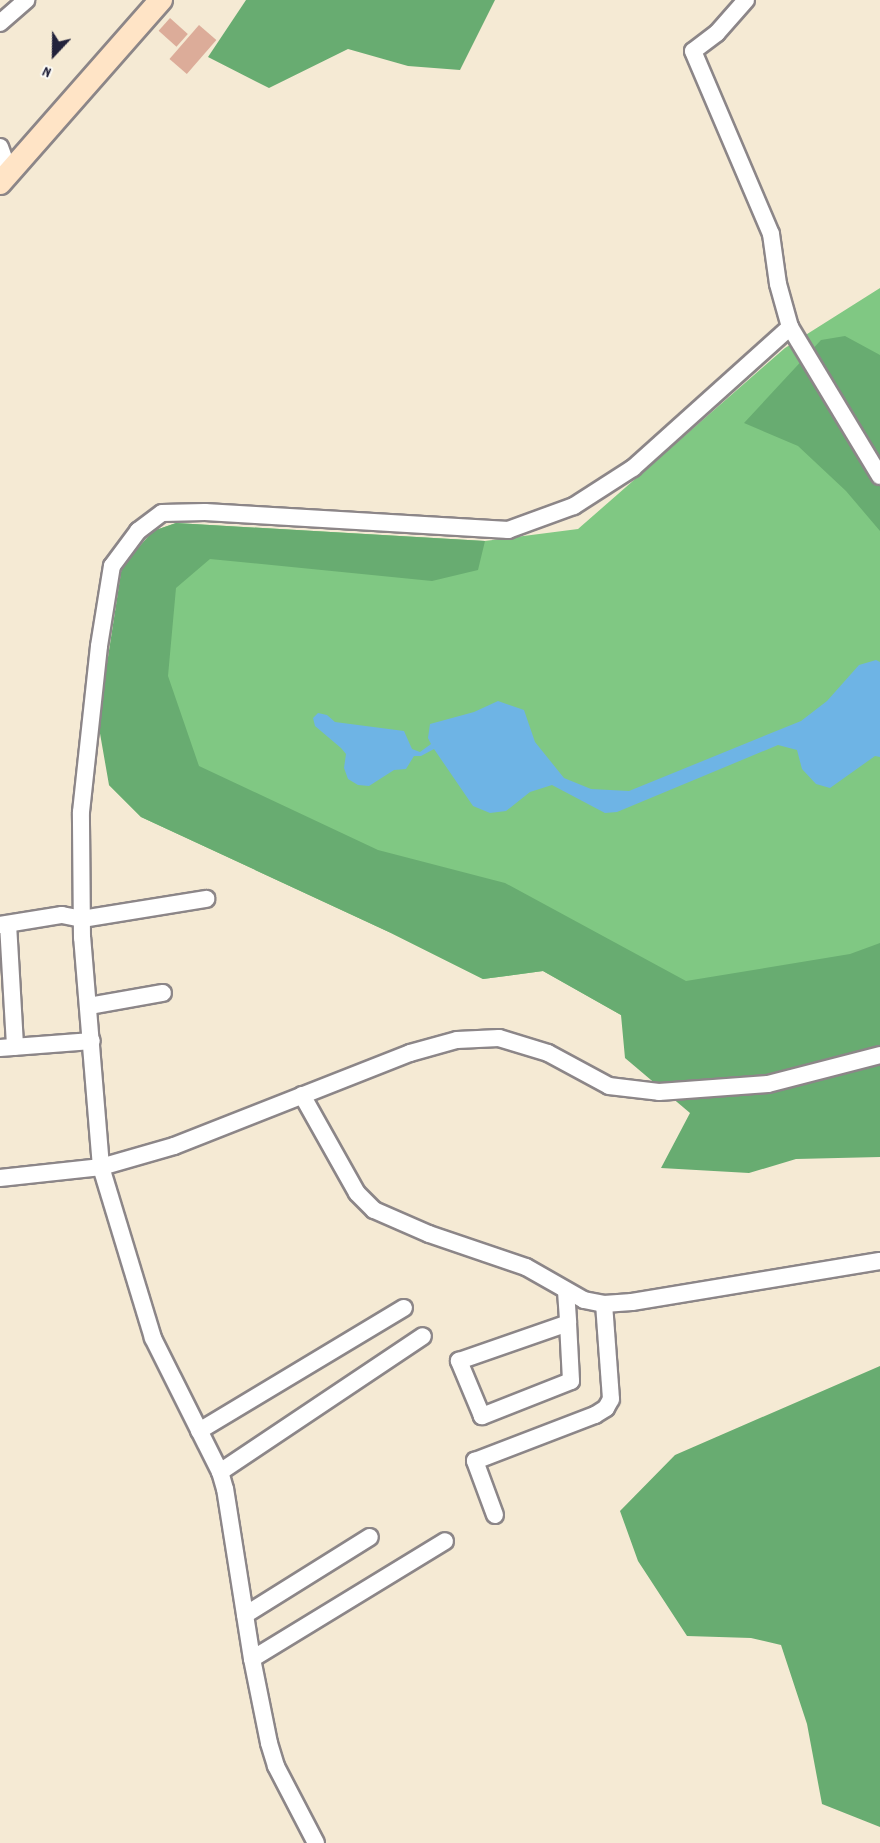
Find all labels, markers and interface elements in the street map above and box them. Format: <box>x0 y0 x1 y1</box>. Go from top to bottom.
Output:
north arrow <box>24 24 84 84</box>
text: N <box>39 59 55 83</box>

